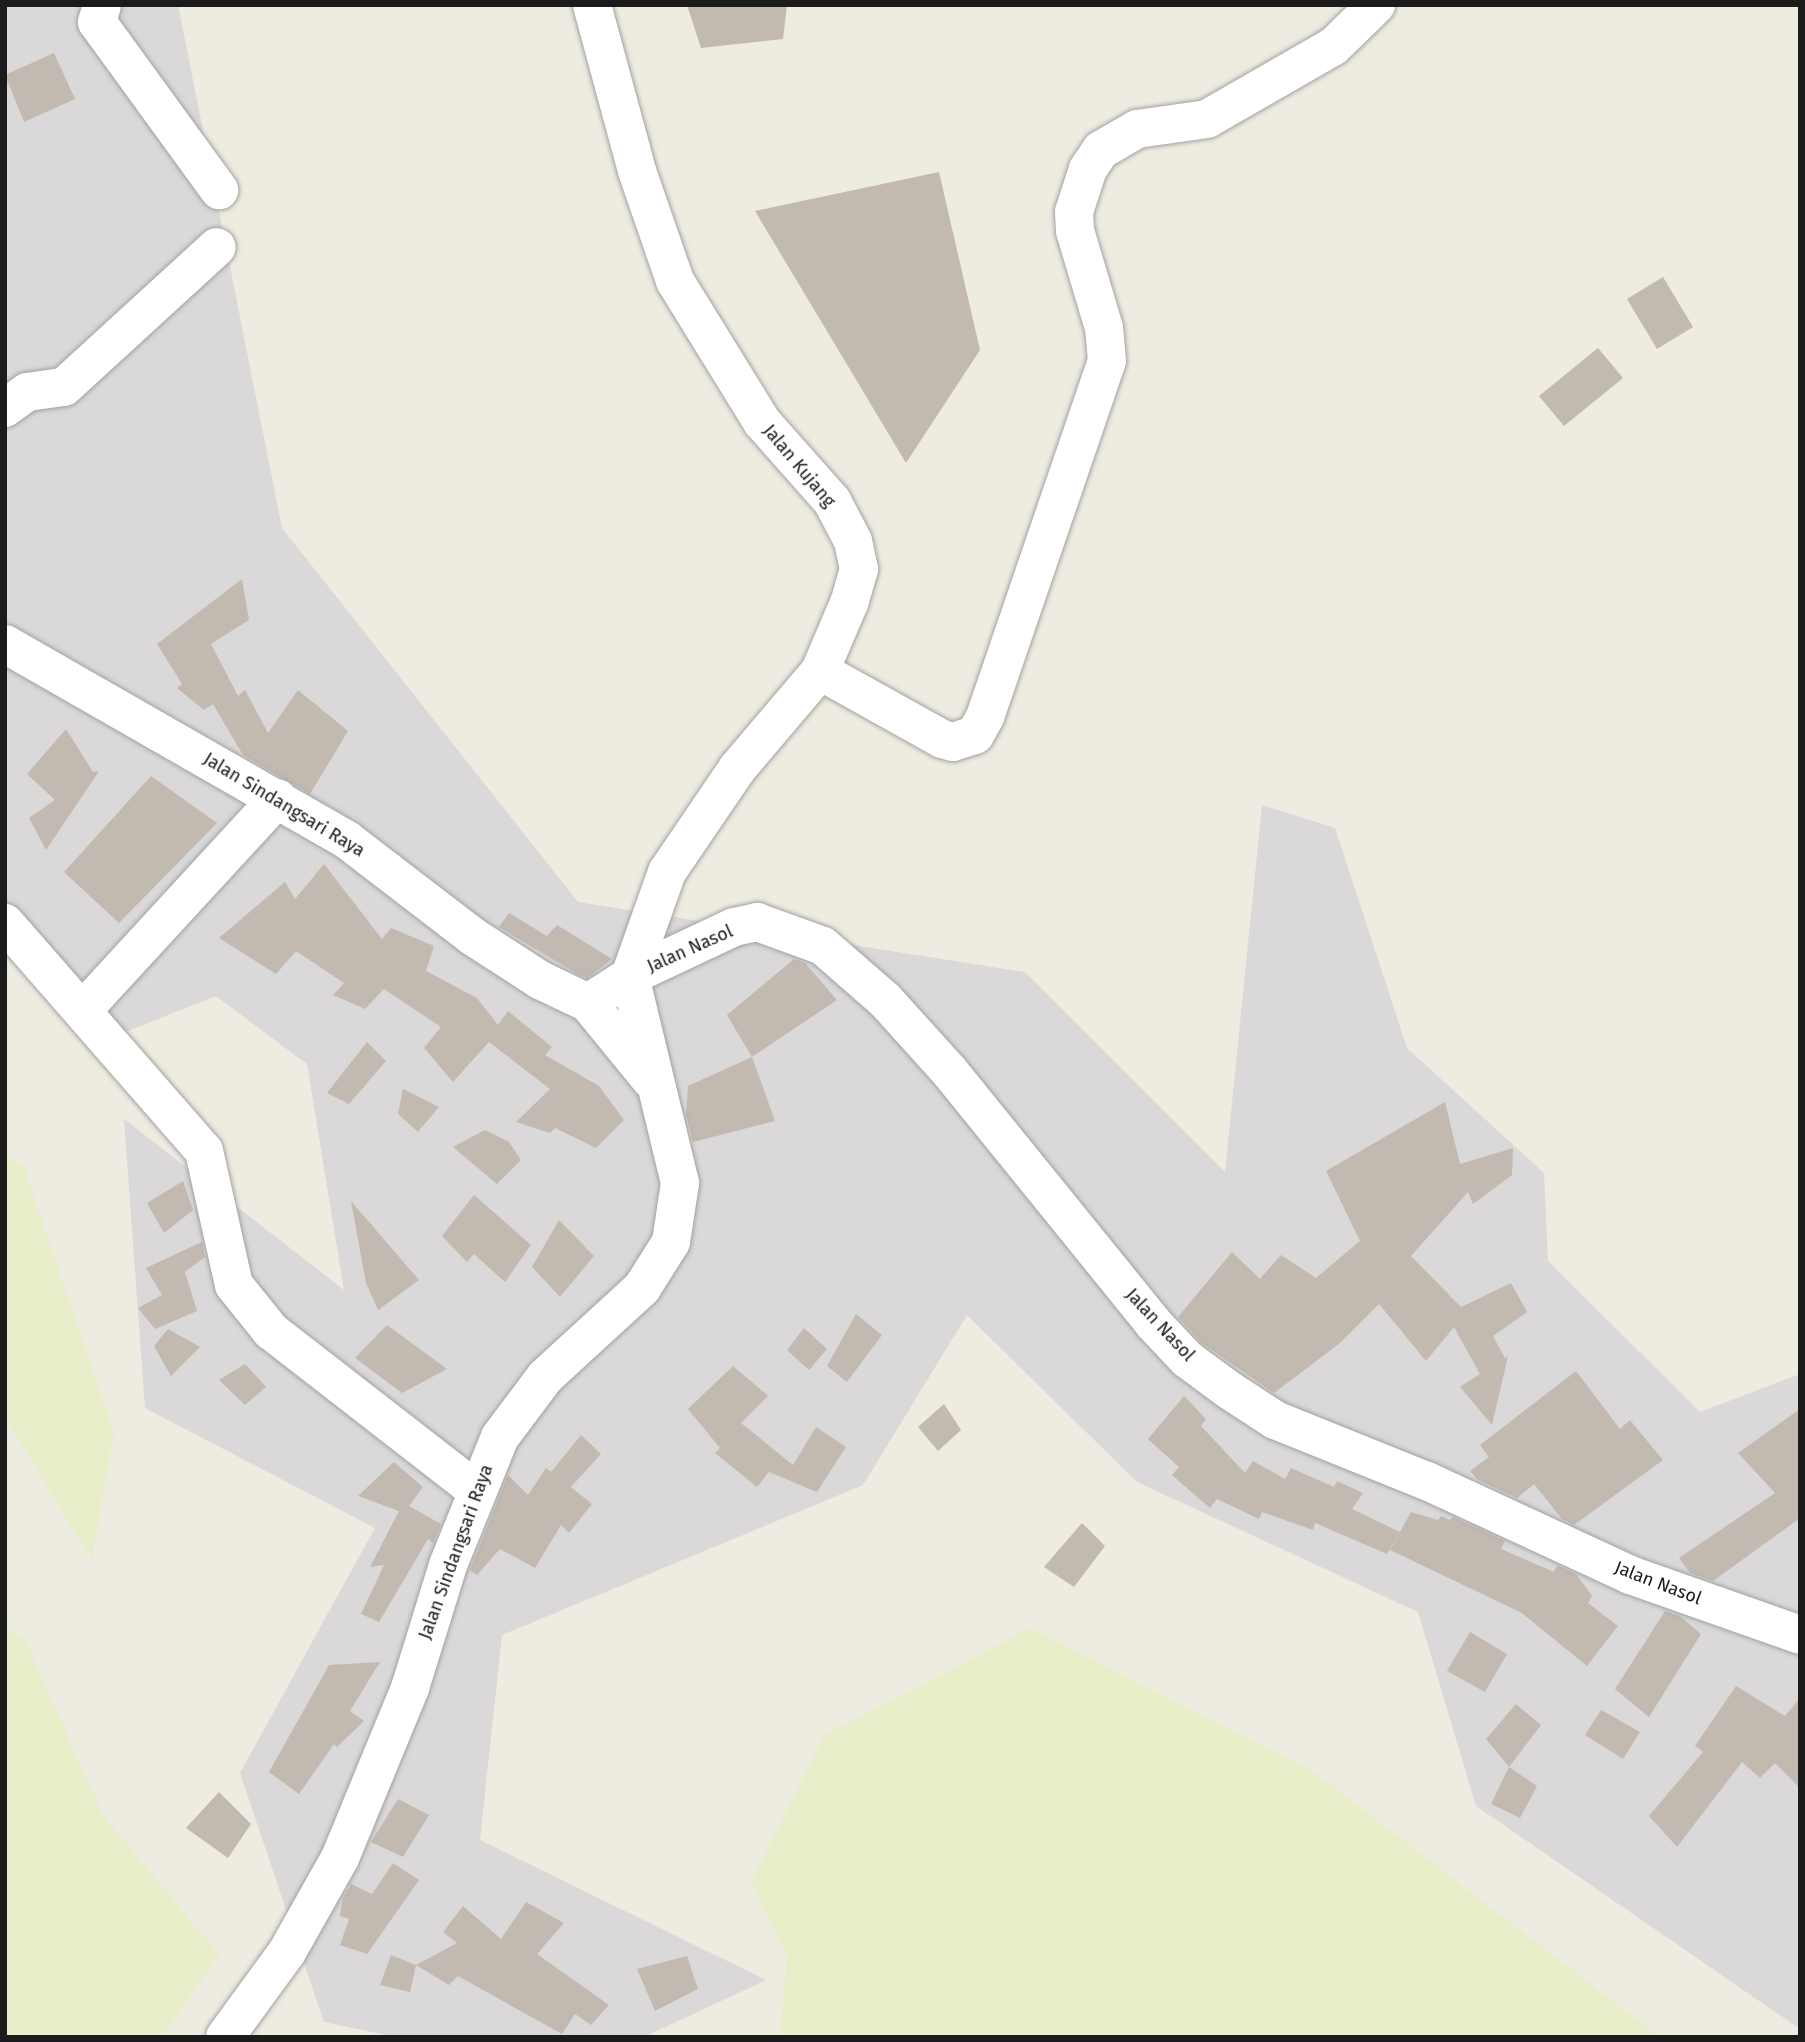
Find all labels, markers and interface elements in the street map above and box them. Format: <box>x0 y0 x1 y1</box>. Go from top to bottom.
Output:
street label: Jalan Kujang <box>758 420 840 512</box>
street label: Jalan Sindangsari Raya <box>199 748 369 862</box>
street label: Jalan Nasol <box>644 921 736 977</box>
street label: Jalan Nasol <box>1121 1284 1199 1366</box>
street label: Jalan Sindangsari Raya <box>414 1462 498 1642</box>
street label: Jalan Nasol <box>1611 1557 1705 1609</box>

